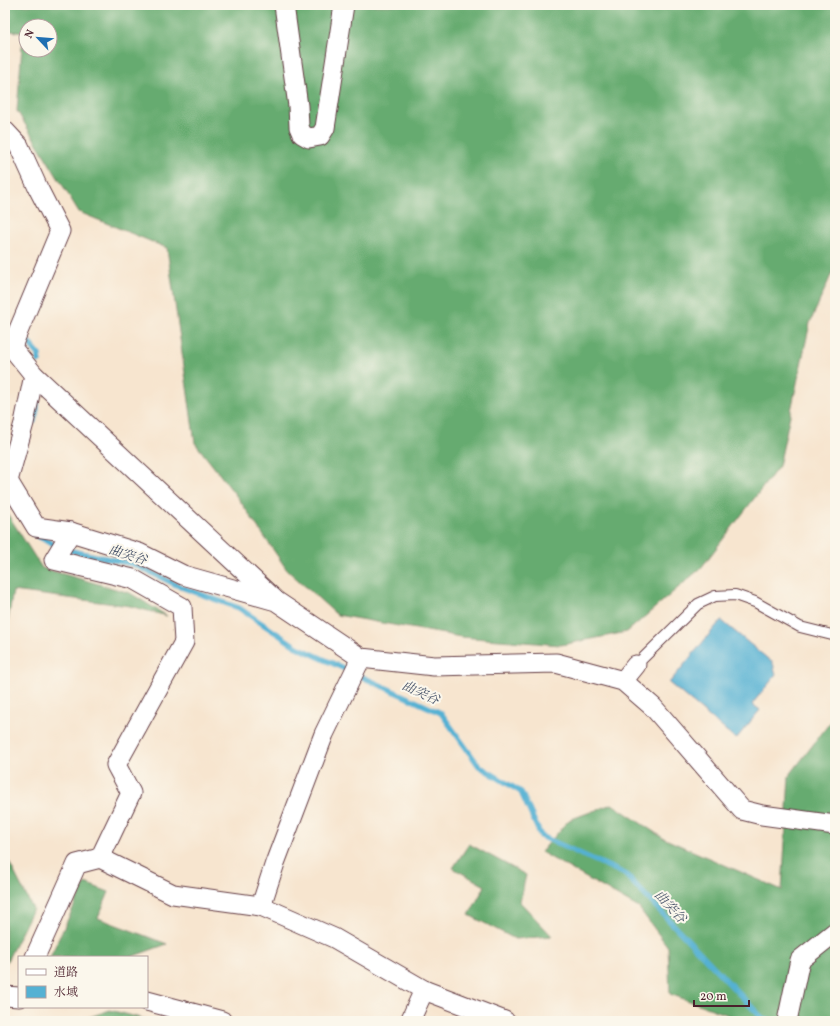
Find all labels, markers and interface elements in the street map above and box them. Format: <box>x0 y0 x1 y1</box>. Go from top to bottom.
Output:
north arrow <box>18 18 58 58</box>
text: N <box>22 27 39 41</box>
water label: 曲突谷 <box>106 542 150 571</box>
water label: 曲突谷 <box>399 677 443 711</box>
water label: 曲突谷 <box>650 887 690 928</box>
legend <box>18 956 148 1008</box>
text: 道路 <box>54 965 78 981</box>
scale bar <box>694 982 749 1008</box>
text: 水域 <box>54 985 78 1001</box>
text: 20 m <box>700 989 727 1005</box>

